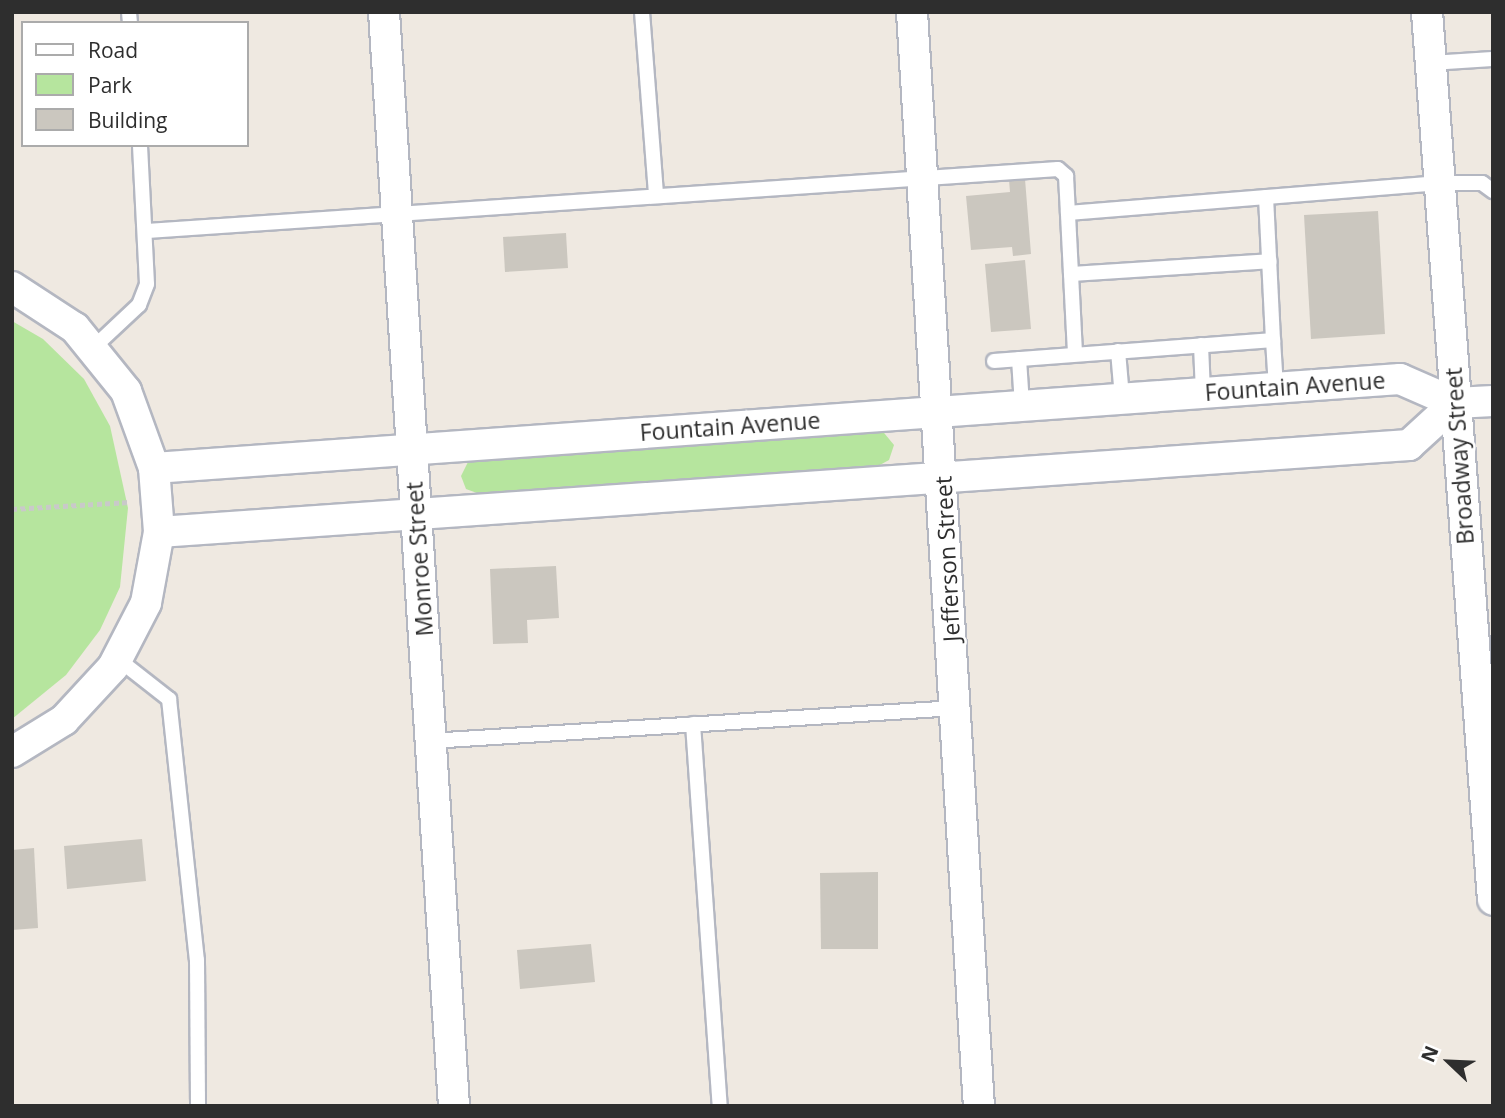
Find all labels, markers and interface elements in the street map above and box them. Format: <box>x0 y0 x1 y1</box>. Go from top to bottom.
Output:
legend <box>21 21 248 147</box>
text: Road <box>88 36 138 64</box>
text: Park <box>88 71 132 99</box>
text: Building <box>88 106 167 134</box>
street label: Fountain Avenue <box>1204 366 1386 406</box>
street label: Broadway Street <box>1439 367 1479 545</box>
street label: Fountain Avenue <box>639 406 821 446</box>
street label: Jefferson Street <box>929 475 965 643</box>
street label: Monroe Street <box>400 481 438 637</box>
north arrow <box>1414 1027 1484 1097</box>
text: N <box>1415 1042 1445 1066</box>

